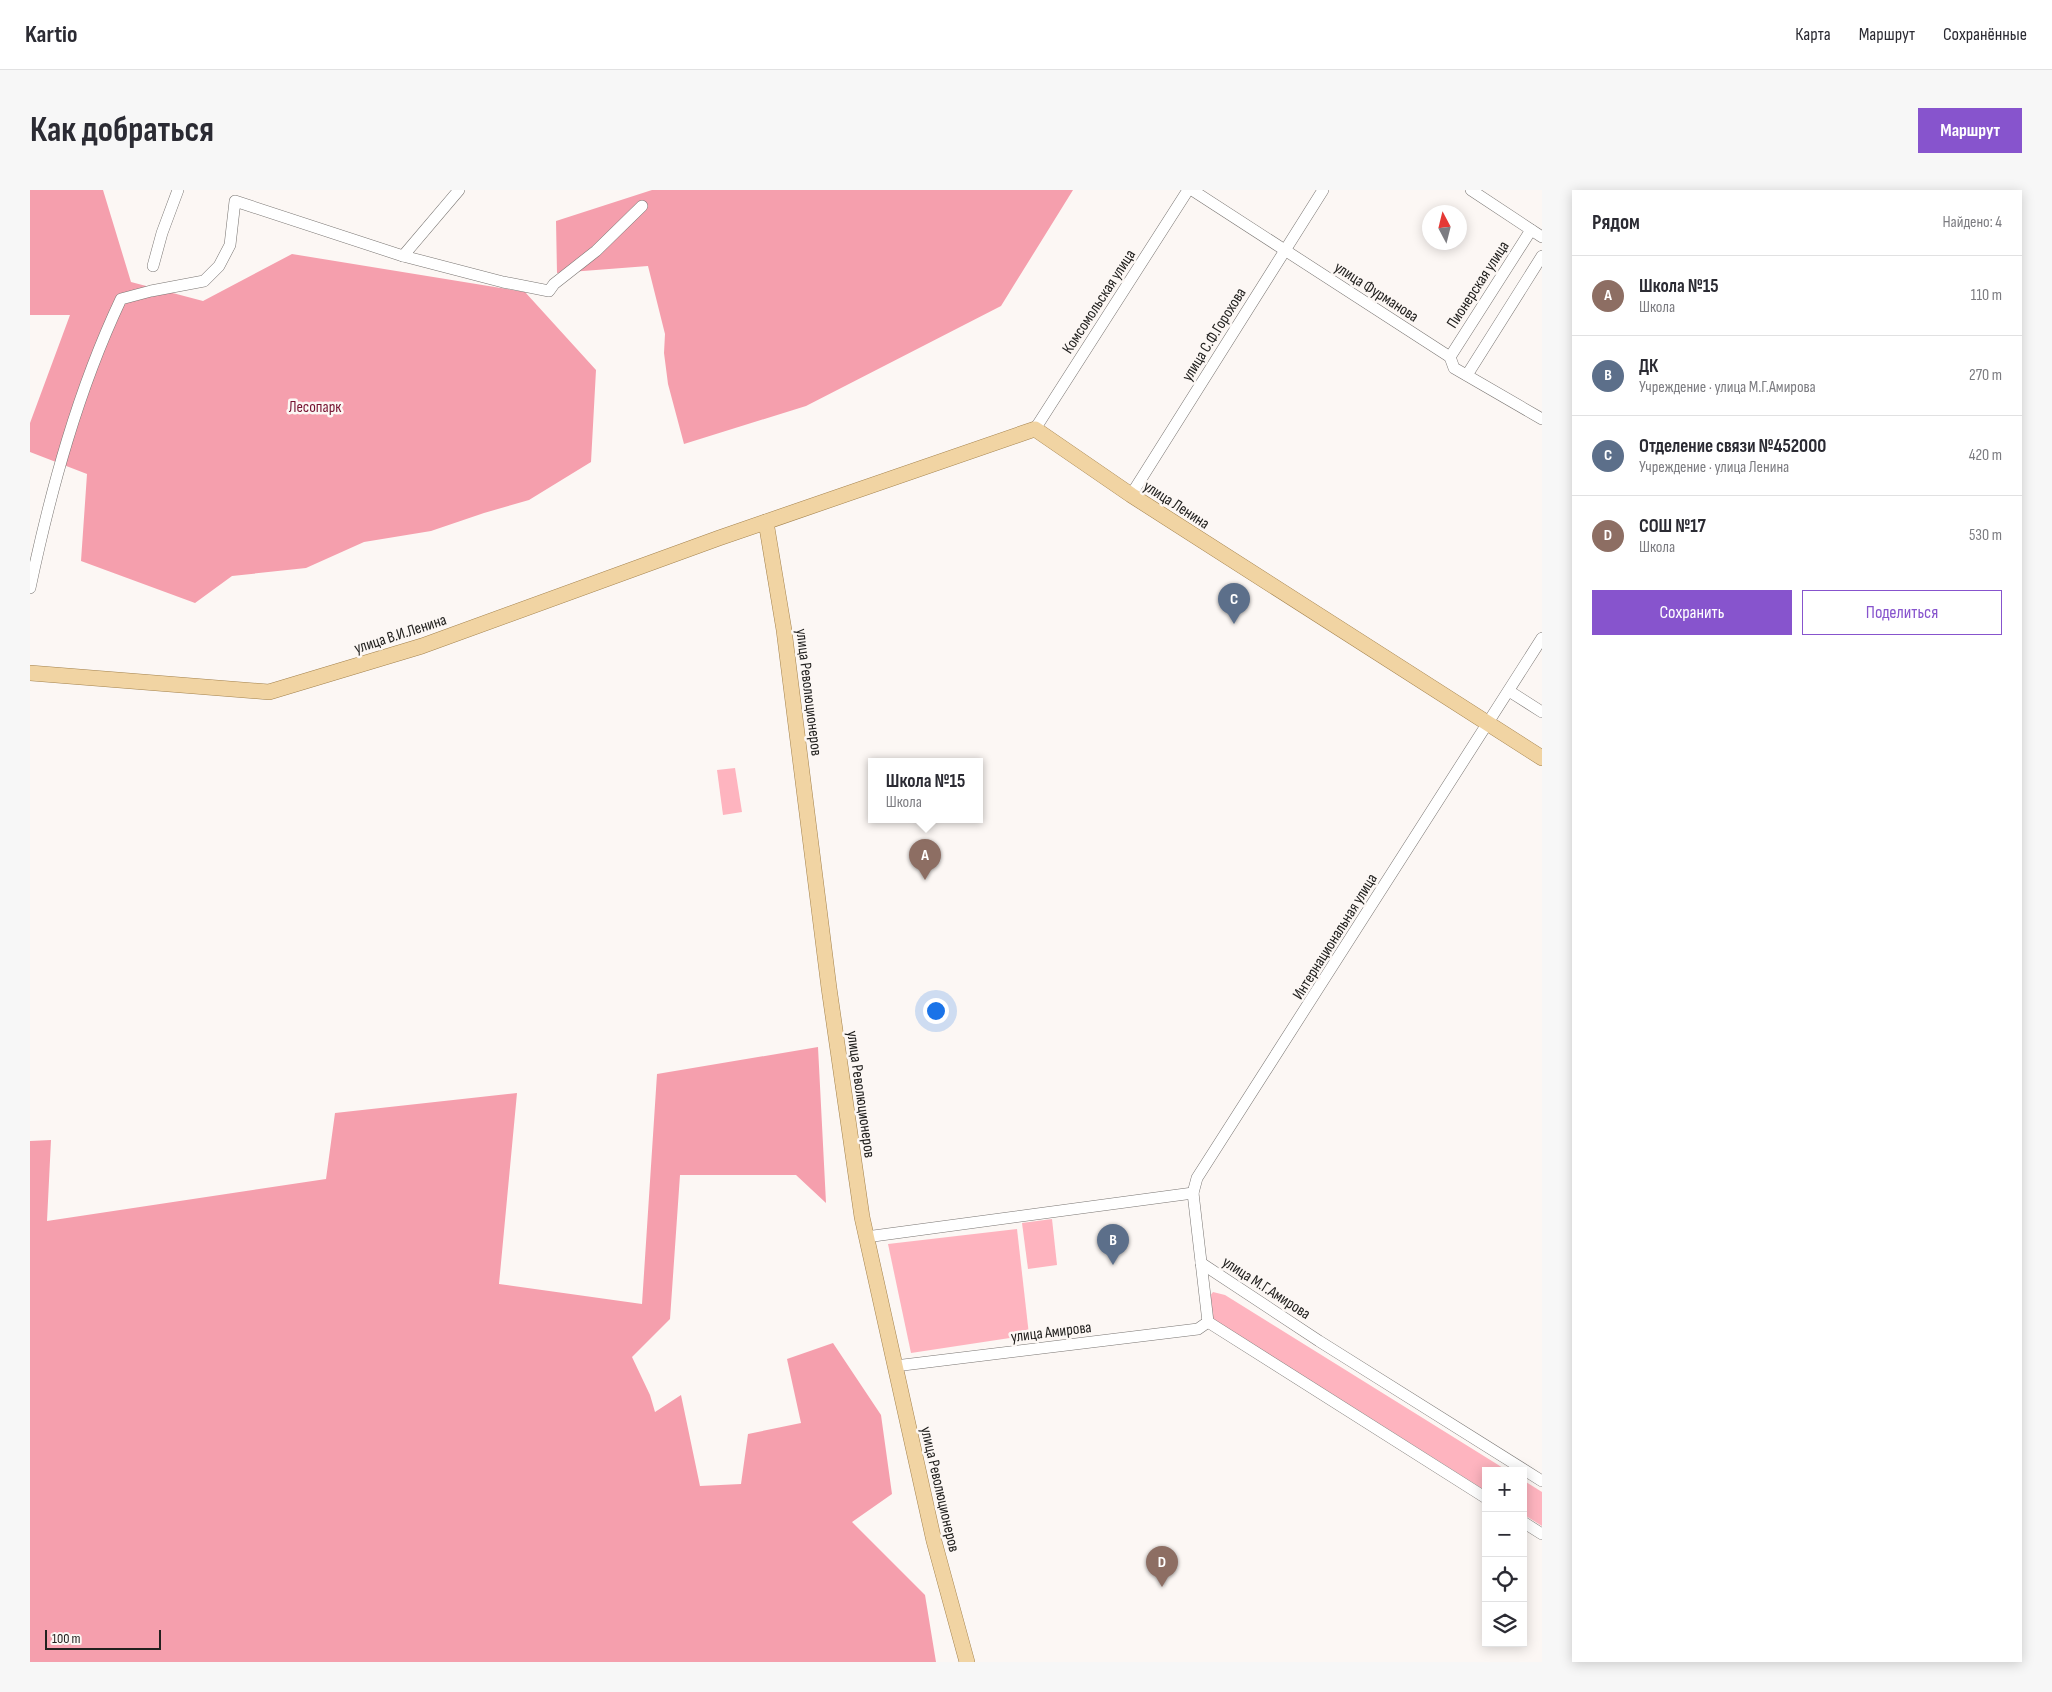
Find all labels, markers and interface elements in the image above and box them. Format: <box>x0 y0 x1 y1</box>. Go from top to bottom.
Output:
text: Kartio <box>25 20 77 49</box>
text: Карта <box>1795 24 1831 45</box>
text: Маршрут <box>1859 24 1915 45</box>
text: Сохранённые <box>1943 24 2027 45</box>
button: Маршрут <box>1918 108 2022 153</box>
text: Как добраться <box>30 109 214 152</box>
north arrow <box>1422 205 1467 250</box>
text: Рядом <box>1592 210 1640 235</box>
text: Найдено: 4 <box>1942 213 2002 232</box>
street label: Пионерская улица <box>1443 238 1514 332</box>
street label: Комсомольская улица <box>1059 246 1140 357</box>
street label: улица Фурманова <box>1330 258 1422 327</box>
text: Школа №15 <box>1639 275 1719 298</box>
street label: улица С.Ф.Горохова <box>1178 285 1251 385</box>
text: A <box>1604 286 1612 305</box>
text: 110 m <box>1971 286 2002 305</box>
text: Школа <box>1639 298 1675 317</box>
text: ДК <box>1639 355 1658 378</box>
text: B <box>1604 366 1612 385</box>
text: 270 m <box>1969 366 2002 385</box>
text: Учреждение · улица М.Г.Амирова <box>1639 378 1816 397</box>
park label: Лесопарк <box>289 398 342 417</box>
text: Отделение связи №452000 <box>1639 435 1826 458</box>
text: C <box>1604 446 1612 465</box>
text: 420 m <box>1969 446 2002 465</box>
text: Учреждение · улица Ленина <box>1639 458 1789 477</box>
street label: улица Ленина <box>1140 477 1213 534</box>
text: СОШ №17 <box>1639 515 1706 538</box>
text: D <box>1604 526 1612 545</box>
text: 530 m <box>1969 526 2002 545</box>
text: Школа <box>1639 538 1675 557</box>
pin: C <box>1218 583 1250 624</box>
button: Сохранить <box>1592 590 1792 635</box>
button: Поделиться <box>1802 590 2002 635</box>
street label: улица В.И.Ленина <box>352 611 449 658</box>
street label: улица Революционеров <box>791 627 826 757</box>
popup <box>868 758 983 823</box>
text: Школа №15 <box>886 770 965 793</box>
text: Школа <box>886 793 922 812</box>
pin: A <box>909 839 941 880</box>
street label: Интернациональная улица <box>1289 870 1382 1003</box>
your location <box>923 998 949 1024</box>
street label: улица Революционеров <box>842 1029 879 1159</box>
pin: B <box>1097 1224 1129 1265</box>
street label: улица М.Г.Амирова <box>1219 1253 1314 1324</box>
street label: улица Амирова <box>1010 1318 1093 1347</box>
street label: улица Революционеров <box>916 1425 963 1554</box>
map controls <box>1482 1467 1527 1647</box>
button: + <box>1482 1467 1527 1512</box>
button: − <box>1482 1512 1527 1557</box>
pin: D <box>1146 1546 1178 1587</box>
button: locate <box>1482 1557 1527 1602</box>
button: layers <box>1482 1602 1527 1647</box>
scale bar <box>45 1627 161 1650</box>
text: 100 m <box>52 1630 81 1647</box>

